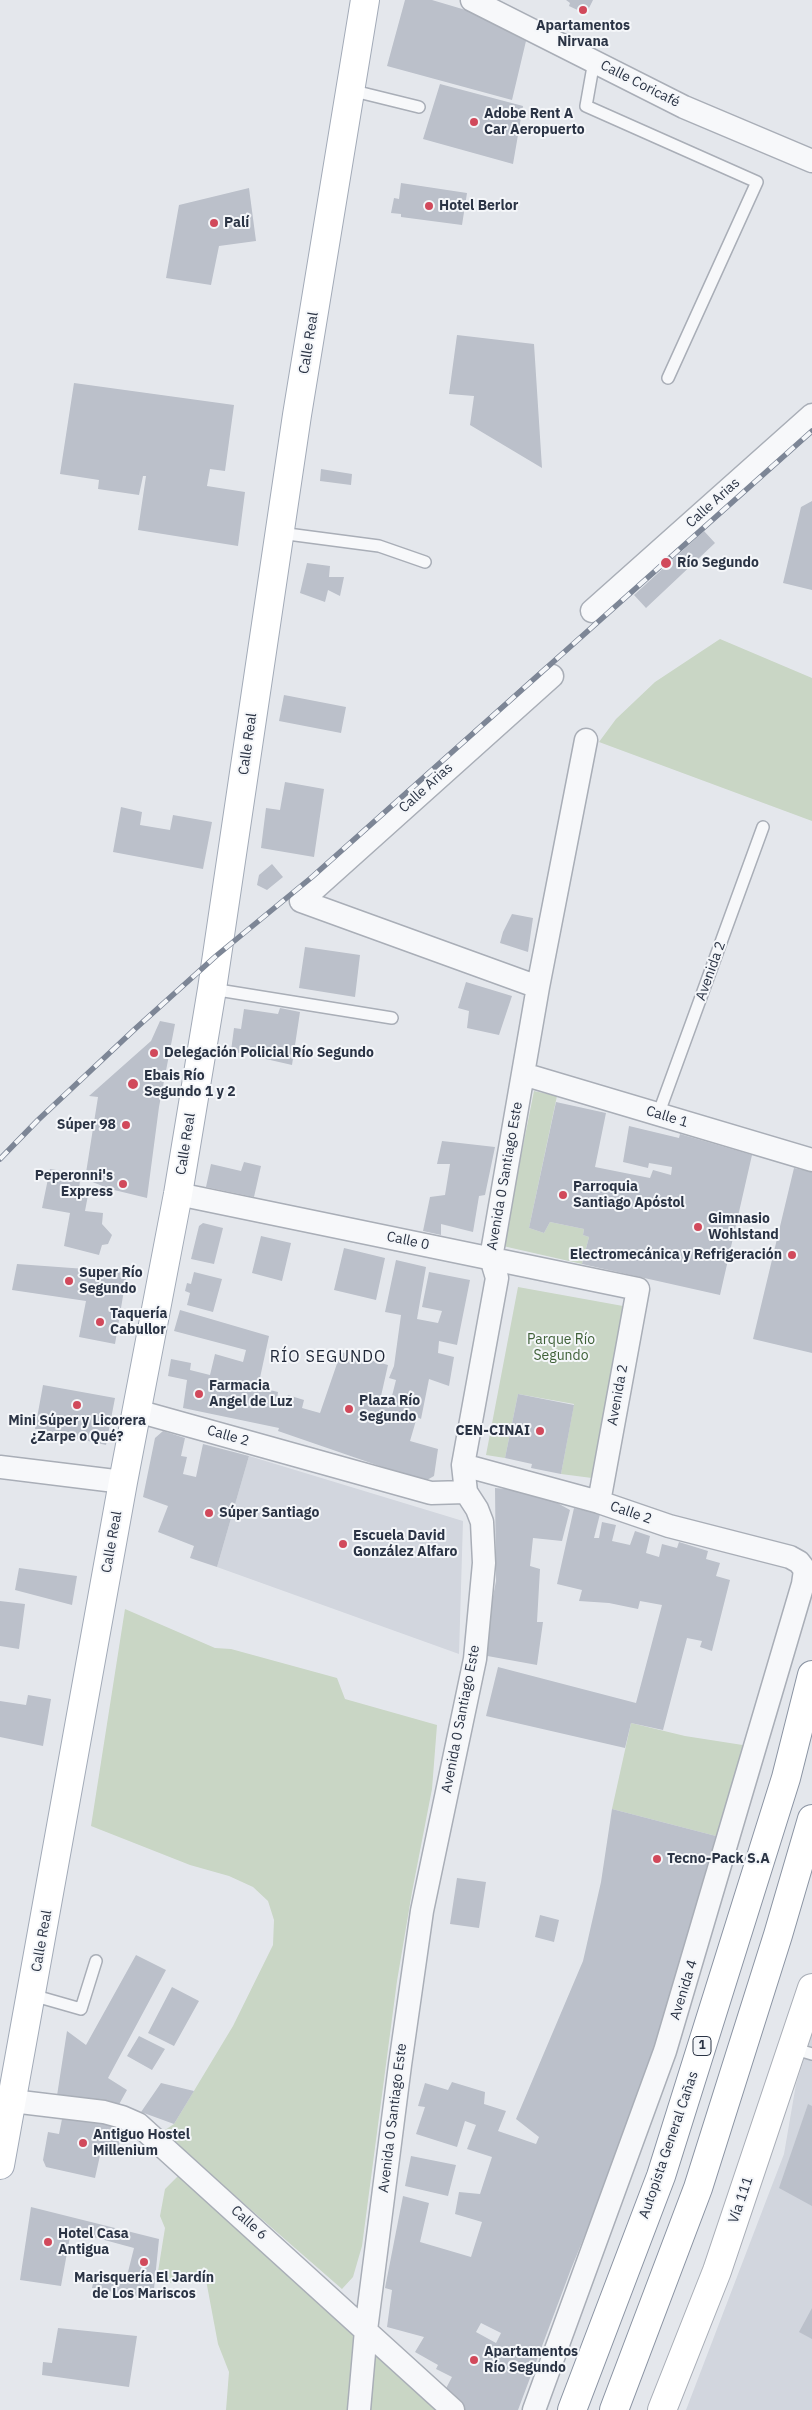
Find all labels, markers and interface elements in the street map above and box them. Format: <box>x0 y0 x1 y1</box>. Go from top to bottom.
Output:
marker: Apartamentos Nirvana <box>577 4 589 16</box>
place label: Apartamentos Nirvana <box>536 18 630 50</box>
street label: Calle Coricafé <box>598 57 682 111</box>
place label: Adobe Rent A Car Aeropuerto <box>484 106 585 138</box>
marker: Adobe Rent A Car Aeropuerto <box>468 116 480 128</box>
place label: Hotel Berlor <box>439 198 518 214</box>
marker: Hotel Berlor <box>423 200 435 212</box>
place label: Palí <box>224 215 249 231</box>
marker: Palí <box>208 217 220 229</box>
street label: Calle Real <box>296 311 322 375</box>
street label: Calle Arias <box>683 474 743 532</box>
place label: Río Segundo <box>677 555 759 571</box>
marker: Río Segundo <box>659 556 673 570</box>
street label: Calle Real <box>235 712 261 776</box>
street label: Calle Arias <box>396 759 456 817</box>
street label: Avenida 2 <box>693 939 729 1003</box>
place label: Delegación Policial Río Segundo <box>164 1045 374 1061</box>
marker: Delegación Policial Río Segundo <box>148 1047 160 1059</box>
place label: Ebais Río Segundo 1 y 2 <box>144 1068 236 1100</box>
marker: Ebais Río Segundo 1 y 2 <box>126 1077 140 1091</box>
street label: Avenida 0 Santiago Este <box>484 1100 526 1252</box>
street label: Calle 1 <box>644 1103 690 1131</box>
street label: Calle Real <box>173 1112 199 1176</box>
place label: Súper 98 <box>57 1117 116 1133</box>
marker: Súper 98 <box>120 1119 132 1131</box>
place label: Peperonni's Express <box>35 1168 113 1200</box>
marker: Peperonni's Express <box>117 1178 129 1190</box>
place label: Parroquia Santiago Apóstol <box>573 1179 685 1212</box>
marker: Parroquia Santiago Apóstol <box>557 1189 569 1201</box>
place label: Gimnasio Wohlstand <box>708 1211 779 1244</box>
marker: Gimnasio Wohlstand <box>692 1221 704 1233</box>
street label: Calle 0 <box>385 1228 431 1254</box>
place label: Electromecánica y Refrigeración <box>570 1247 782 1263</box>
marker: Electromecánica y Refrigeración <box>786 1249 798 1261</box>
place label: Super Río Segundo <box>79 1265 143 1298</box>
marker: Super Río Segundo <box>63 1275 75 1287</box>
place label: Taquería Cabullor <box>110 1306 168 1338</box>
marker: Taquería Cabullor <box>94 1316 106 1328</box>
park label: Parque Río Segundo <box>527 1332 595 1364</box>
district label: RÍO SEGUNDO <box>268 1347 388 1367</box>
street label: Avenida 2 <box>604 1363 632 1427</box>
place label: Farmacia Angel de Luz <box>209 1378 293 1410</box>
marker: Farmacia Angel de Luz <box>193 1388 205 1400</box>
place label: Plaza Río Segundo <box>359 1393 420 1425</box>
marker: Mini Súper y Licorera ¿Zarpe o Qué? <box>71 1399 83 1411</box>
marker: Plaza Río Segundo <box>343 1403 355 1415</box>
place label: Mini Súper y Licorera ¿Zarpe o Qué? <box>8 1413 146 1445</box>
street label: Calle 2 <box>205 1422 251 1450</box>
place label: CEN-CINAI <box>455 1423 530 1439</box>
marker: CEN-CINAI <box>534 1425 546 1437</box>
street label: Calle 2 <box>608 1498 654 1528</box>
place label: Súper Santiago <box>219 1505 319 1521</box>
marker: Súper Santiago <box>203 1507 215 1519</box>
street label: Calle Real <box>98 1510 126 1574</box>
place label: Escuela David González Alfaro <box>353 1528 457 1560</box>
marker: Escuela David González Alfaro <box>337 1538 349 1550</box>
street label: Avenida 0 Santiago Este <box>438 1644 484 1794</box>
place label: Tecno-Pack S.A <box>667 1851 770 1867</box>
marker: Tecno-Pack S.A <box>651 1853 663 1865</box>
street label: Calle Real <box>28 1909 56 1973</box>
street label: Avenida 4 <box>667 1958 701 2022</box>
road number: 1 <box>693 2036 711 2056</box>
street label: Avenida 0 Santiago Este <box>375 2042 411 2194</box>
street label: Autopista General Cañas <box>636 2069 702 2221</box>
place label: Antiguo Hostel Millenium <box>93 2127 190 2160</box>
marker: Antiguo Hostel Millenium <box>77 2137 89 2149</box>
street label: Vía 111 <box>725 2175 757 2225</box>
street label: Calle 6 <box>227 2202 271 2244</box>
place label: Hotel Casa Antigua <box>58 2226 129 2258</box>
marker: Hotel Casa Antigua <box>42 2236 54 2248</box>
marker: Marisquería El Jardín de Los Mariscos <box>138 2256 150 2268</box>
place label: Marisquería El Jardín de Los Mariscos <box>74 2270 214 2302</box>
place label: Apartamentos Río Segundo <box>484 2344 578 2376</box>
marker: Apartamentos Río Segundo <box>468 2354 480 2366</box>

